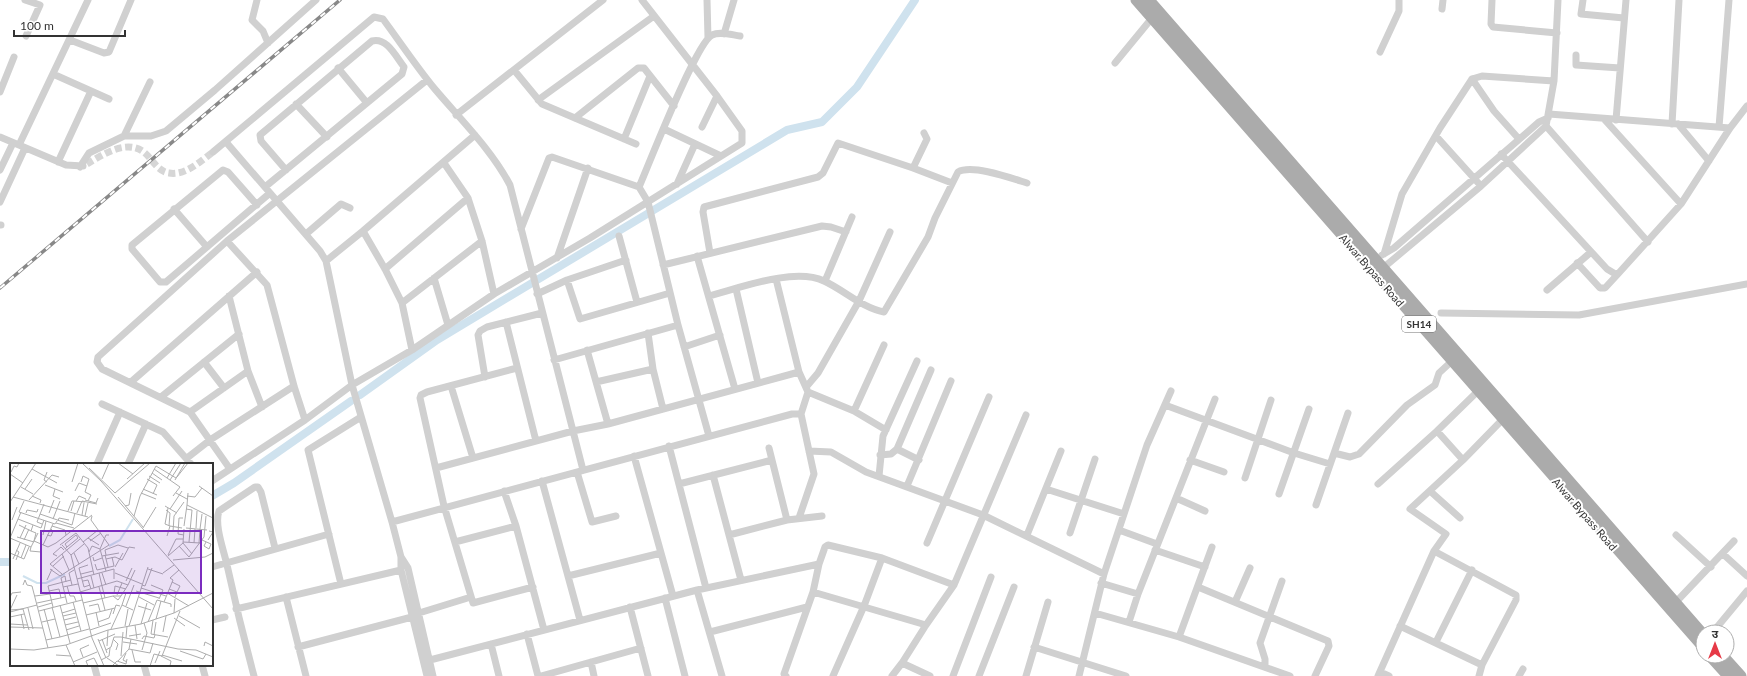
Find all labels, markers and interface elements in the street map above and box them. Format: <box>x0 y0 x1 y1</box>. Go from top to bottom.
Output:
scale bar <box>14 12 125 38</box>
text: 100 m <box>20 18 54 33</box>
street label: Alwar Bypass Road <box>1337 231 1407 309</box>
road number: SH14 <box>1402 316 1436 332</box>
inset map <box>10 463 213 666</box>
street label: Alwar Bypass Road <box>1550 475 1620 553</box>
north arrow <box>1695 624 1735 664</box>
text: उ <box>1712 627 1719 640</box>

